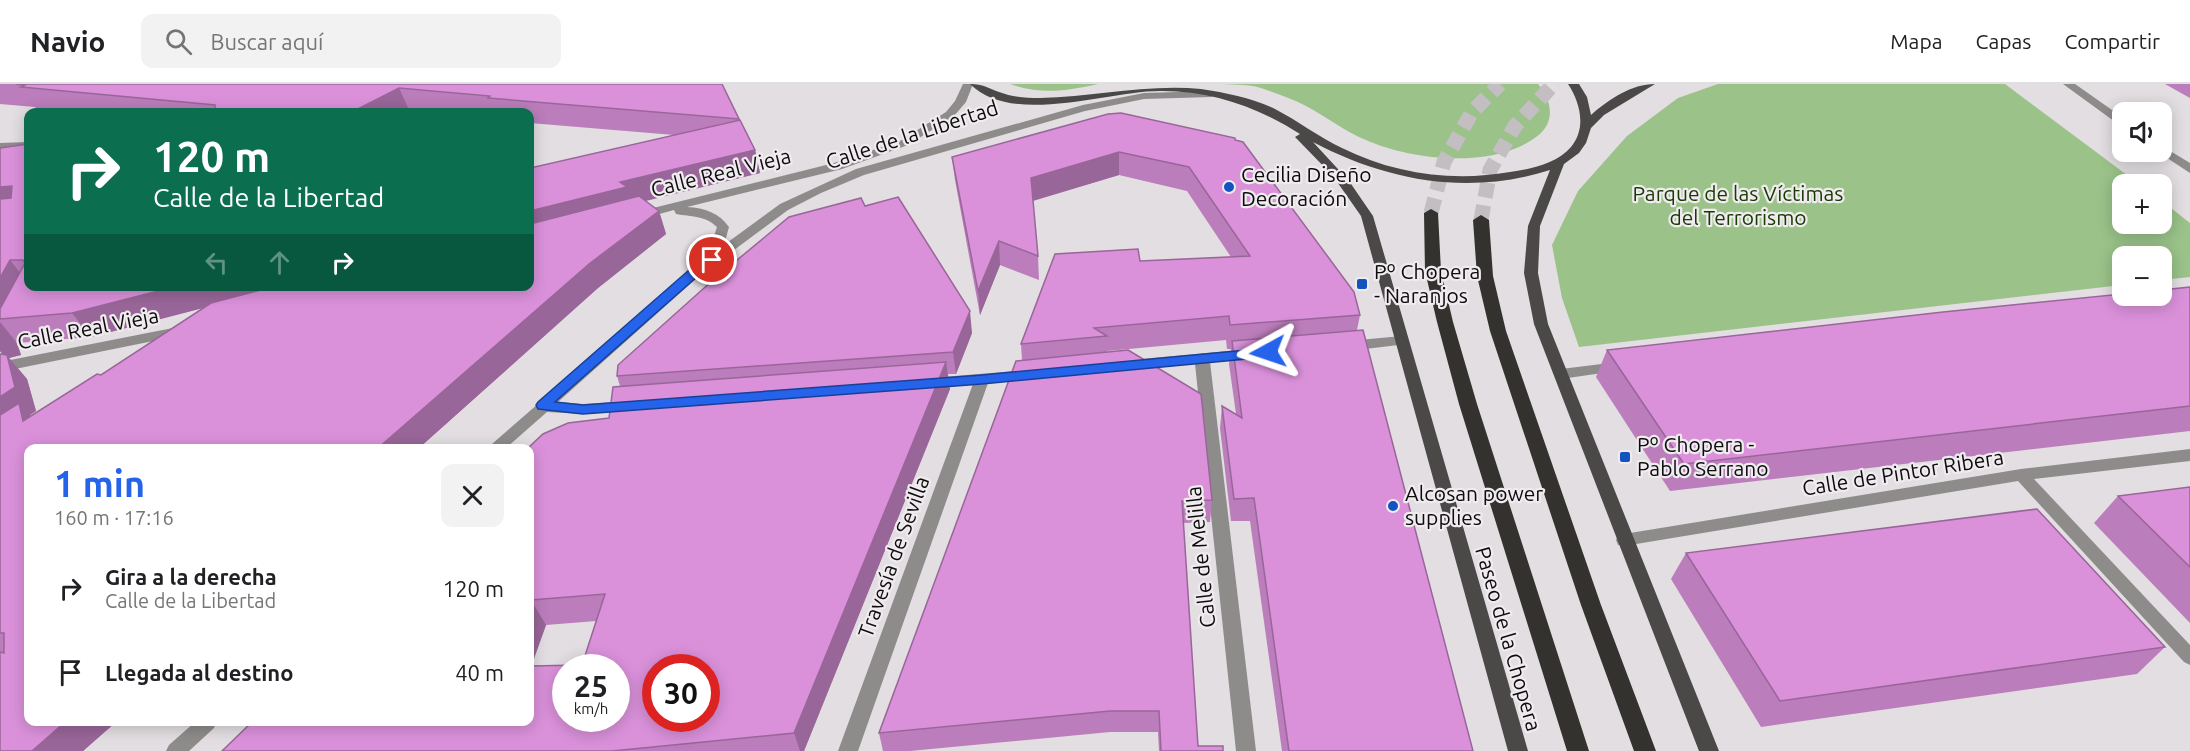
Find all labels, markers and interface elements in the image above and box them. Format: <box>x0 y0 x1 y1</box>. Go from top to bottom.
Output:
search box <box>141 14 561 68</box>
icon: search <box>162 25 195 58</box>
text: Navio <box>30 26 105 57</box>
text: Buscar aquí <box>210 29 323 54</box>
text: Mapa <box>1890 29 1942 53</box>
text: Capas <box>1975 29 2031 53</box>
text: Compartir <box>2064 29 2160 53</box>
street label: Calle de la Libertad <box>822 95 1001 173</box>
map controls <box>2112 102 2172 306</box>
button: sound <box>2112 102 2172 162</box>
icon: right <box>54 132 132 210</box>
text: 120 m <box>153 133 270 180</box>
street label: Calle Real Vieja <box>648 143 793 201</box>
place label: Cecilia Diseño Decoración <box>1241 162 1371 210</box>
button: + <box>2112 174 2172 234</box>
marker: Cecilia Diseño Decoración <box>1222 180 1236 194</box>
park label: Parque de las Víctimas del Terrorismo <box>1633 181 1844 229</box>
text: Calle de la Libertad <box>153 182 384 212</box>
pin <box>686 234 737 285</box>
icon: arrive <box>695 243 728 276</box>
icon: left <box>200 246 233 279</box>
icon: ahead <box>263 246 296 279</box>
icon: right <box>326 246 359 279</box>
button: − <box>2112 246 2172 306</box>
place label: Pº Chopera - Naranjos <box>1374 259 1480 307</box>
marker: Pº Chopera - Naranjos <box>1355 277 1369 291</box>
street label: Calle Real Vieja <box>15 303 160 353</box>
position arrow <box>1236 320 1300 384</box>
place label: Pº Chopera - Pablo Serrano <box>1637 432 1769 480</box>
street label: Calle de Pintor Ribera <box>1800 444 2005 500</box>
marker: Pº Chopera - Pablo Serrano <box>1618 450 1632 464</box>
text: 1 min <box>54 463 145 504</box>
button: close <box>441 464 504 527</box>
street label: Travesía de Sevilla <box>853 473 933 641</box>
place label: Alcosan power supplies <box>1405 481 1543 529</box>
street label: Calle de Melilla <box>1181 485 1219 629</box>
marker: Alcosan power supplies <box>1386 499 1400 513</box>
text: 160 m · 17:16 <box>54 506 174 529</box>
street label: Paseo de la Chopera <box>1471 544 1547 734</box>
text: Gira a la derecha <box>105 564 277 589</box>
icon: right <box>54 572 87 605</box>
text: 120 m <box>443 576 504 601</box>
text: Calle de la Libertad <box>105 589 276 612</box>
speed limit sign: 30 <box>642 654 720 732</box>
icon: arrive <box>54 656 87 689</box>
text: Llegada al destino <box>105 660 293 685</box>
text: 40 m <box>455 660 504 685</box>
text: 25 <box>574 669 608 703</box>
text: km/h <box>574 700 608 717</box>

